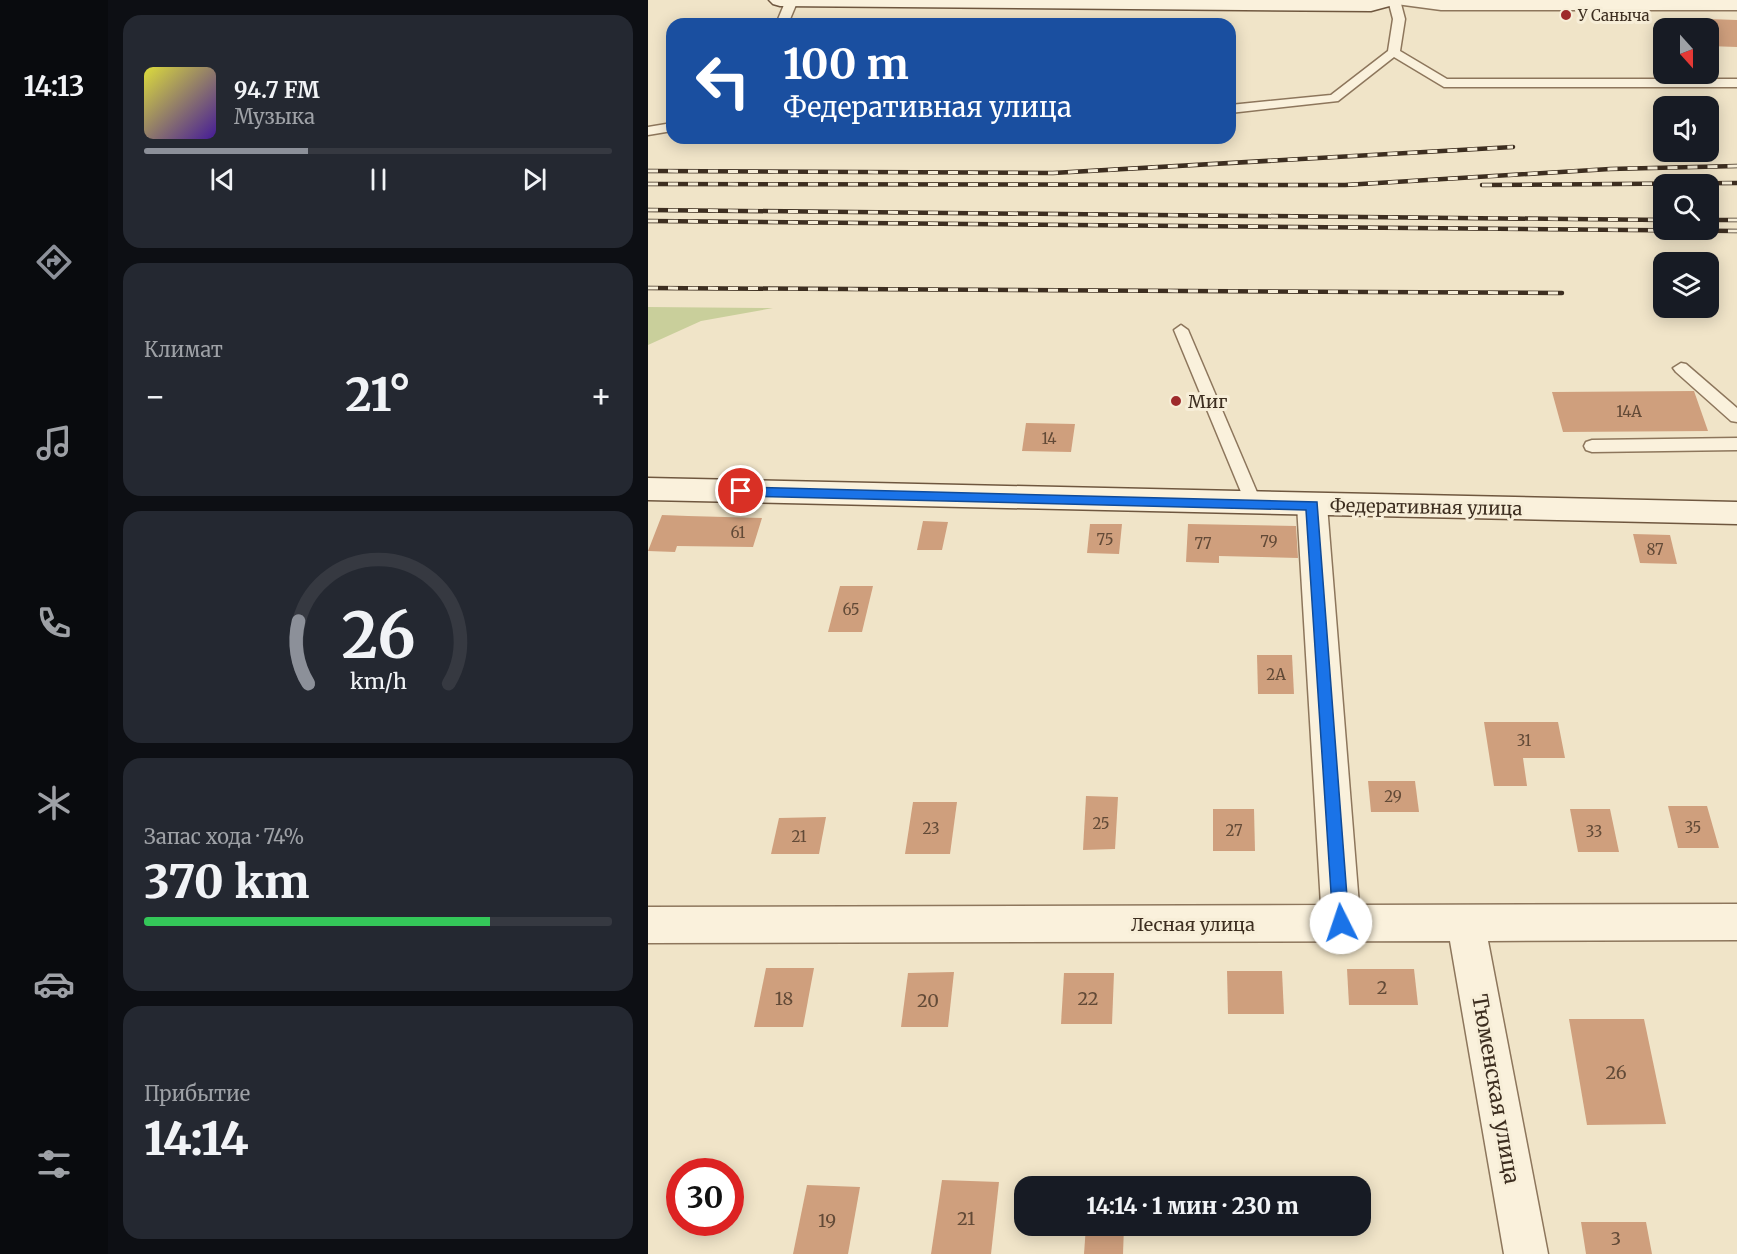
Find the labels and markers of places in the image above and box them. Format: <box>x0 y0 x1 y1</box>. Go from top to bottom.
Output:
place label: У Саныча <box>1577 6 1650 25</box>
marker: У Саныча <box>1559 8 1573 22</box>
place label: Миг <box>1188 390 1227 413</box>
marker: Миг <box>1169 394 1183 408</box>
pin <box>715 465 766 516</box>

